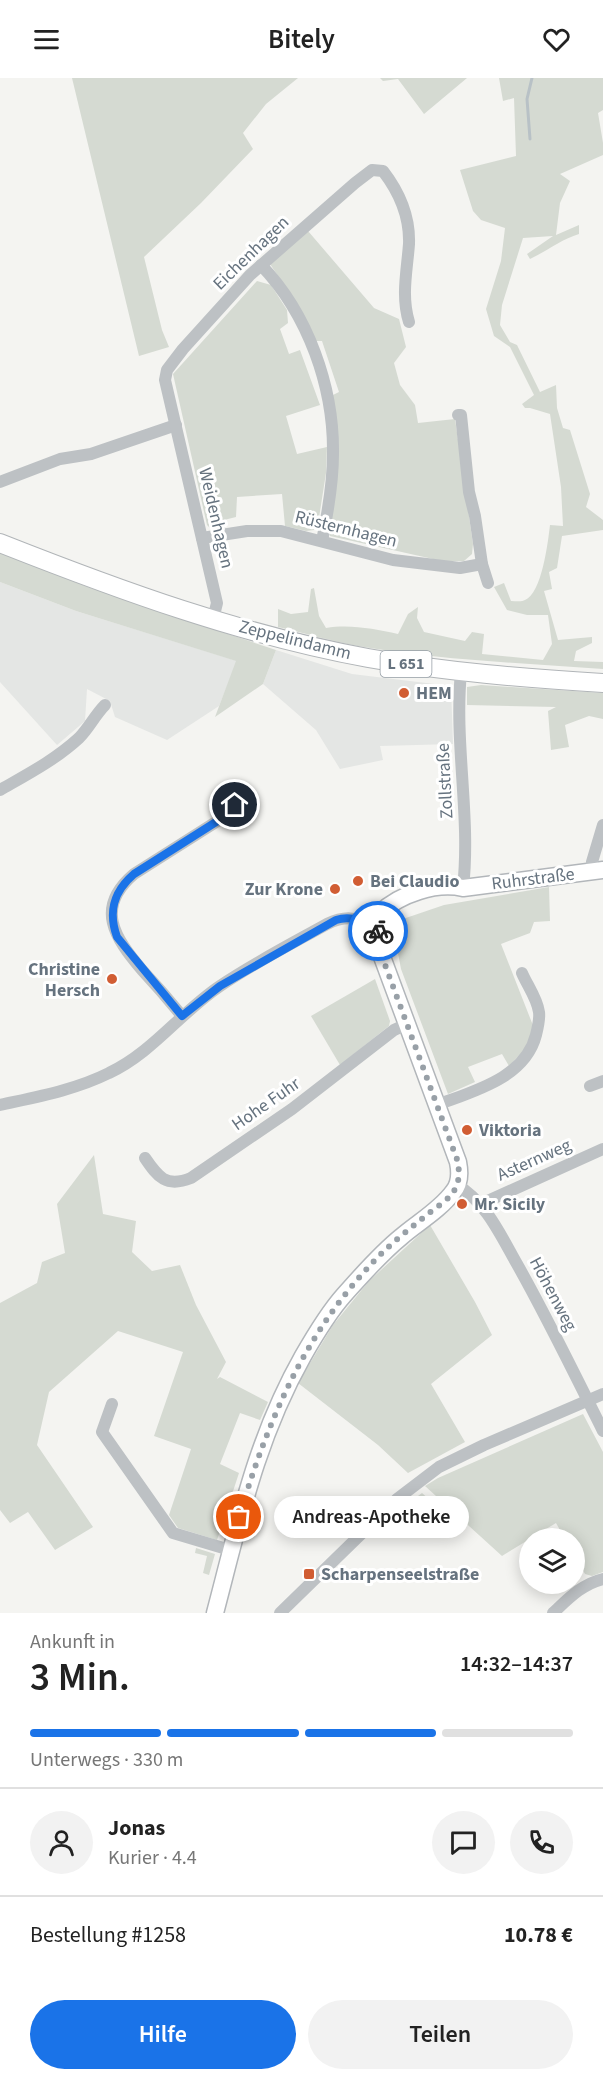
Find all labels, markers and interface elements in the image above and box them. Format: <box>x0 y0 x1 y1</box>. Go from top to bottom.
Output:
text: Bitely <box>268 20 335 59</box>
icon: menu <box>30 23 63 56</box>
icon: heart <box>540 23 573 56</box>
street label: Eichenhagen <box>207 210 295 296</box>
street label: Weidenhagen <box>192 465 240 571</box>
street label: Rüsternhagen <box>292 504 400 554</box>
street label: Zeppelindamm <box>236 614 354 666</box>
road number: L 651 <box>380 651 432 677</box>
place label: HEM <box>416 681 452 706</box>
marker: HEM <box>397 686 411 700</box>
street label: Zollstraße <box>431 742 459 819</box>
pin <box>209 779 260 830</box>
icon: home <box>218 788 251 821</box>
street label: Ruhrstraße <box>490 861 576 896</box>
place label: Bei Claudio <box>370 869 459 894</box>
marker: Bei Claudio <box>351 874 365 888</box>
place label: Zur Krone <box>245 877 323 902</box>
marker: Zur Krone <box>328 882 342 896</box>
courier <box>348 901 408 961</box>
icon: bike <box>362 915 395 948</box>
place label: Christine Hersch <box>28 957 100 1003</box>
marker: Christine Hersch <box>105 972 119 986</box>
street label: Hohe Fuhr <box>227 1071 306 1137</box>
place label: Viktoria <box>478 1118 541 1143</box>
marker: Viktoria <box>460 1123 474 1137</box>
street label: Asternweg <box>493 1133 575 1187</box>
place label: Mr. Sicily <box>474 1192 546 1217</box>
marker: Mr. Sicily <box>455 1197 469 1211</box>
street label: Höhenweg <box>523 1252 583 1336</box>
pin <box>213 1491 264 1542</box>
callout: Andreas-Apotheke <box>275 1496 470 1538</box>
icon: bag <box>222 1500 255 1533</box>
text: Andreas-Apotheke <box>293 1503 451 1531</box>
map controls <box>519 1528 585 1594</box>
button: layers <box>519 1528 585 1594</box>
place label: Scharpenseelstraße <box>321 1562 479 1587</box>
marker: Scharpenseelstraße <box>302 1567 316 1581</box>
text: Ankunft in <box>30 1628 115 1656</box>
text: 14:32–14:37 <box>460 1648 573 1680</box>
text: 3 Min. <box>30 1650 130 1706</box>
text: Unterwegs · 330 m <box>30 1746 183 1774</box>
button: person <box>30 1811 93 1874</box>
button: chat <box>432 1811 495 1874</box>
button: phone <box>510 1811 573 1874</box>
text: Jonas <box>108 1812 165 1844</box>
text: Kurier · 4.4 <box>108 1844 197 1872</box>
text: Bestellung #1258 <box>30 1919 186 1951</box>
text: 10.78 € <box>504 1919 573 1951</box>
button: Hilfe <box>30 2000 296 2069</box>
button: Teilen <box>308 2000 573 2069</box>

